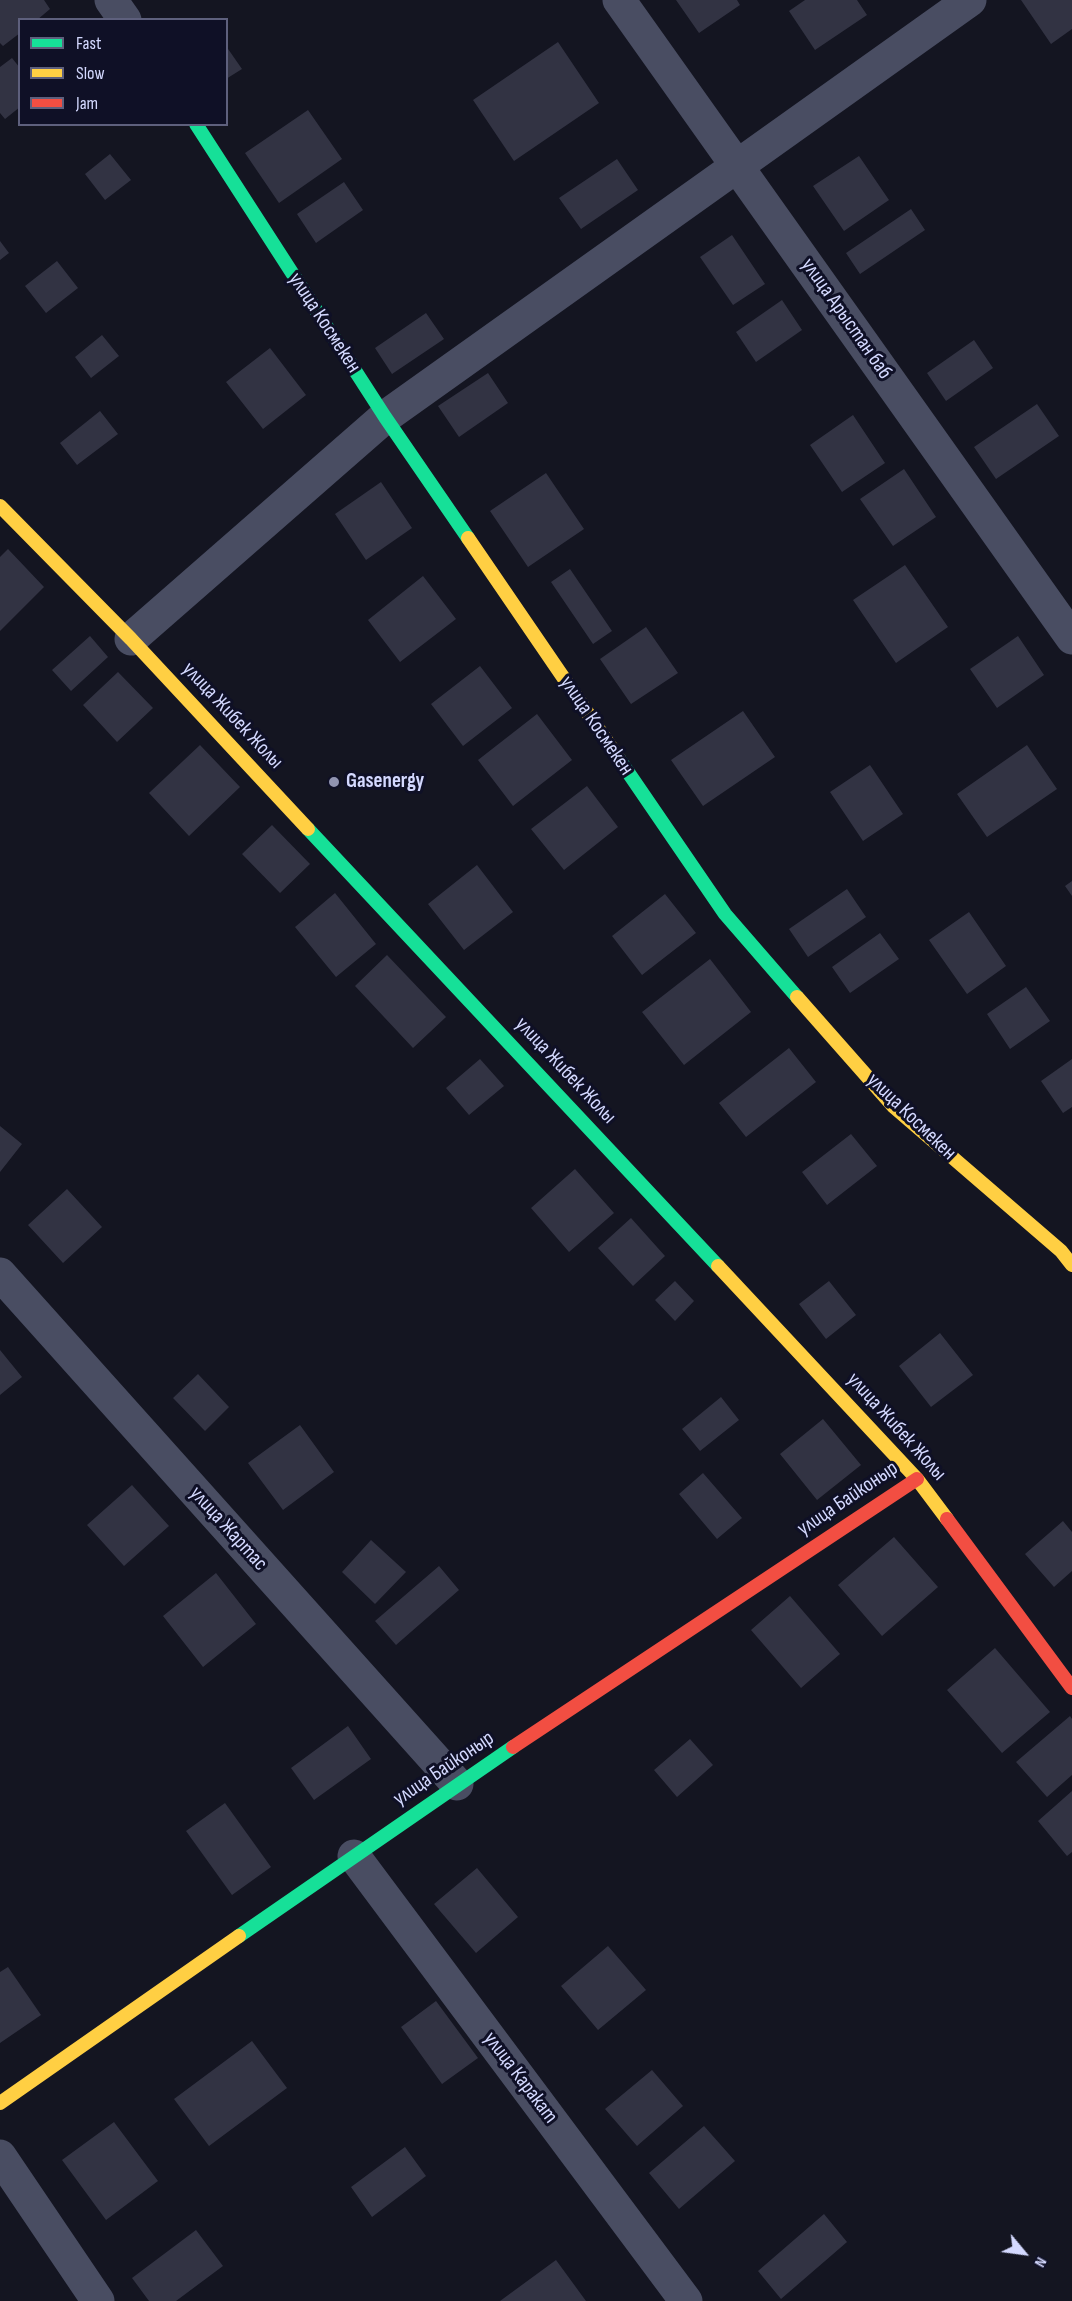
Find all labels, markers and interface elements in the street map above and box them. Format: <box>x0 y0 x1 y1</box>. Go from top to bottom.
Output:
legend <box>18 18 228 126</box>
text: Fast <box>76 33 101 54</box>
text: Slow <box>76 63 105 84</box>
text: Jam <box>76 93 98 114</box>
street label: улица Арыстан баб <box>795 254 897 384</box>
street label: улица Космекен <box>282 268 366 378</box>
street label: улица Жибек Жолы <box>176 657 288 775</box>
street label: улица Космекен <box>554 672 638 780</box>
place label: Gasenergy <box>346 769 424 795</box>
marker: Gasenergy <box>327 775 341 789</box>
street label: улица Жибек Жолы <box>509 1012 621 1130</box>
street label: улица Космекен <box>861 1068 961 1166</box>
street label: улица Жибек Жолы <box>841 1368 951 1486</box>
street label: улица Байконыр <box>793 1456 903 1542</box>
street label: улица Жартас <box>184 1482 272 1576</box>
street label: улица Байконыр <box>389 1726 499 1812</box>
street label: улица Каракат <box>477 2027 563 2129</box>
north arrow <box>994 2223 1054 2283</box>
text: N <box>1030 2254 1051 2270</box>

